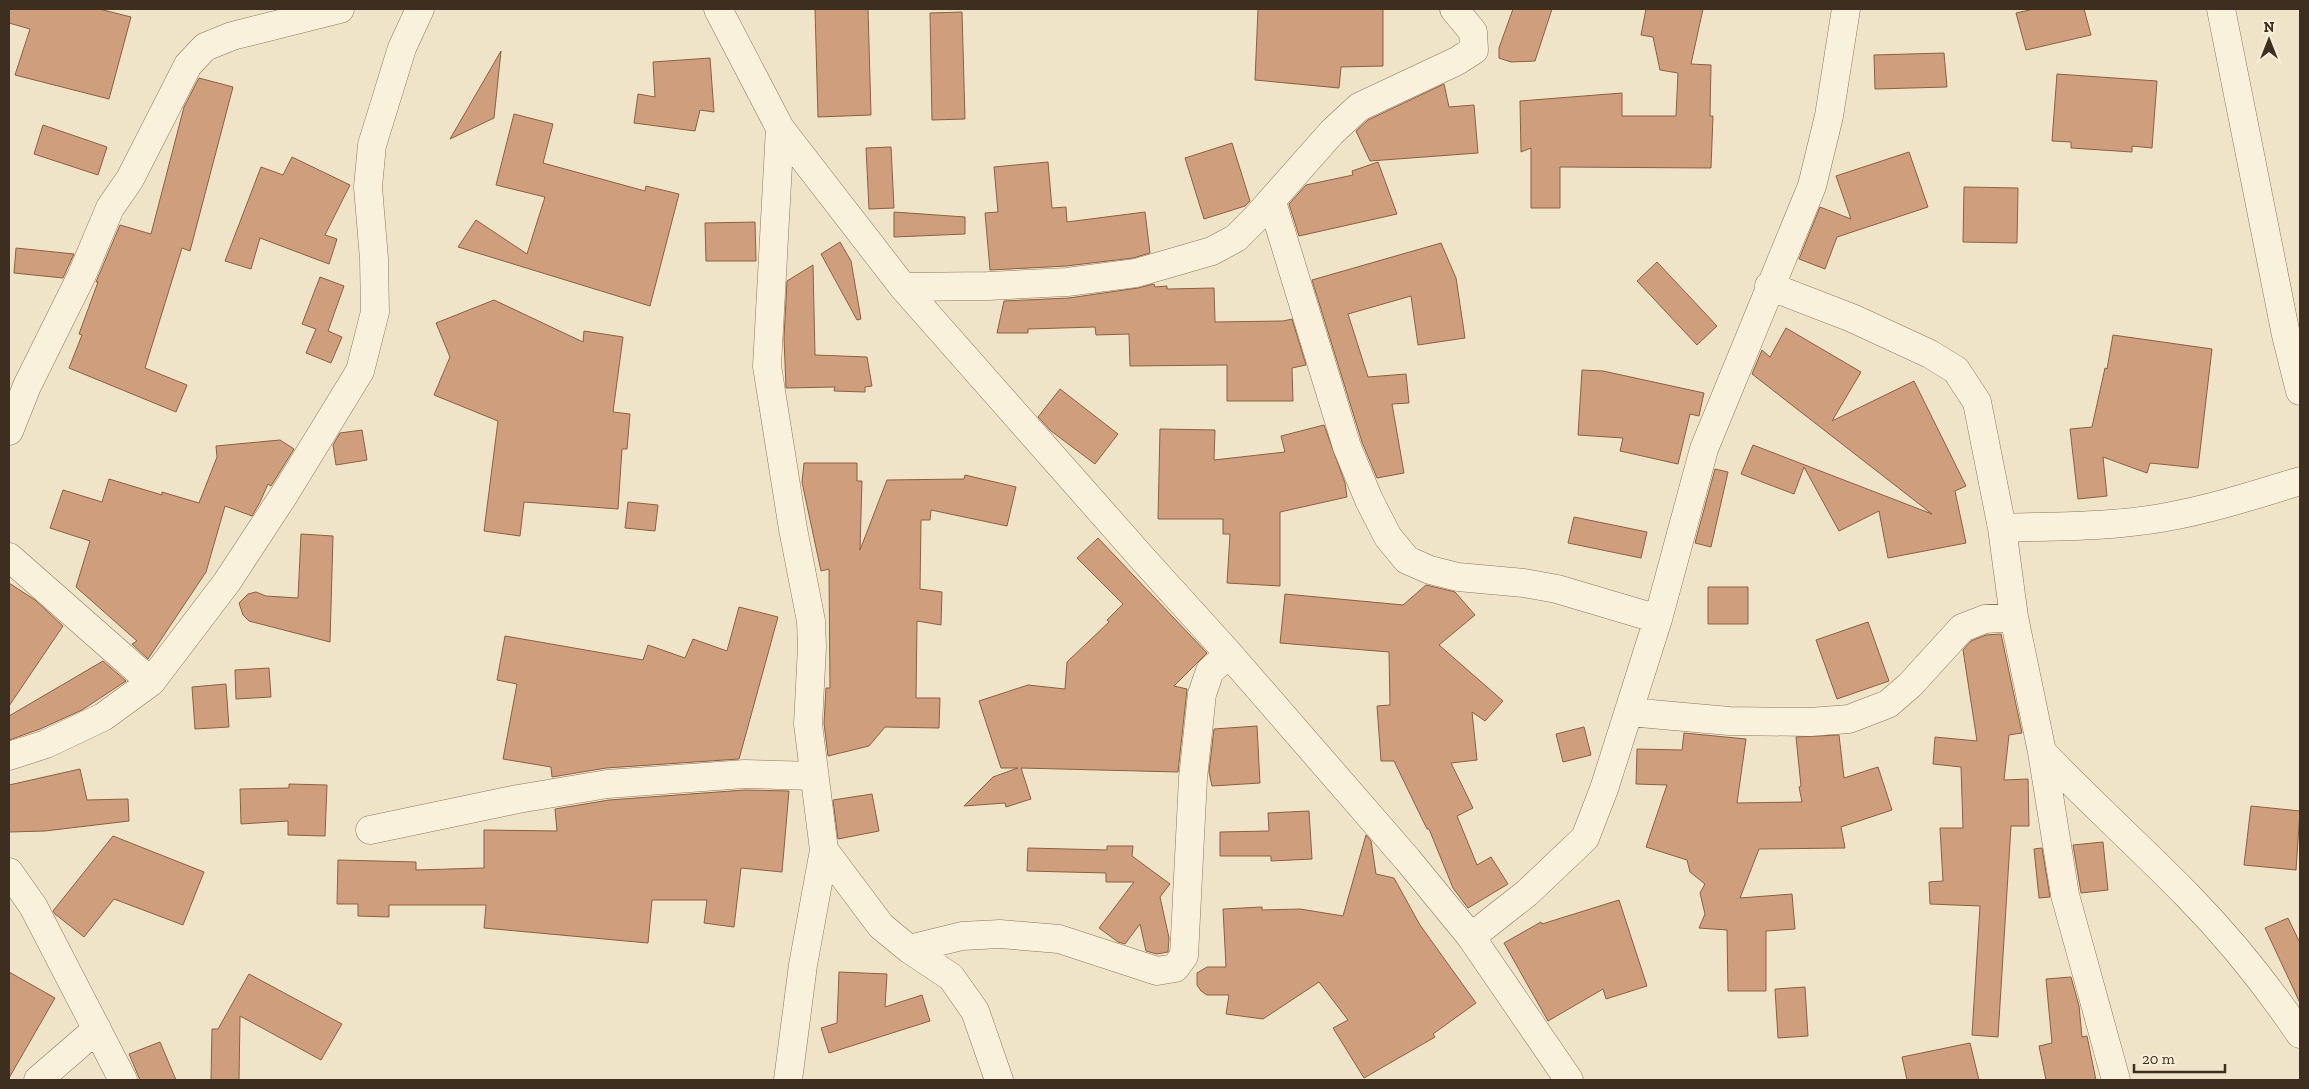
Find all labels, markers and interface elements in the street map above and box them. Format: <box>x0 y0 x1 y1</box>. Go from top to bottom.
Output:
north arrow <box>2244 15 2294 65</box>
text: N <box>2264 19 2275 36</box>
scale bar <box>2134 1042 2225 1074</box>
text: 20 m <box>2142 1050 2175 1068</box>

